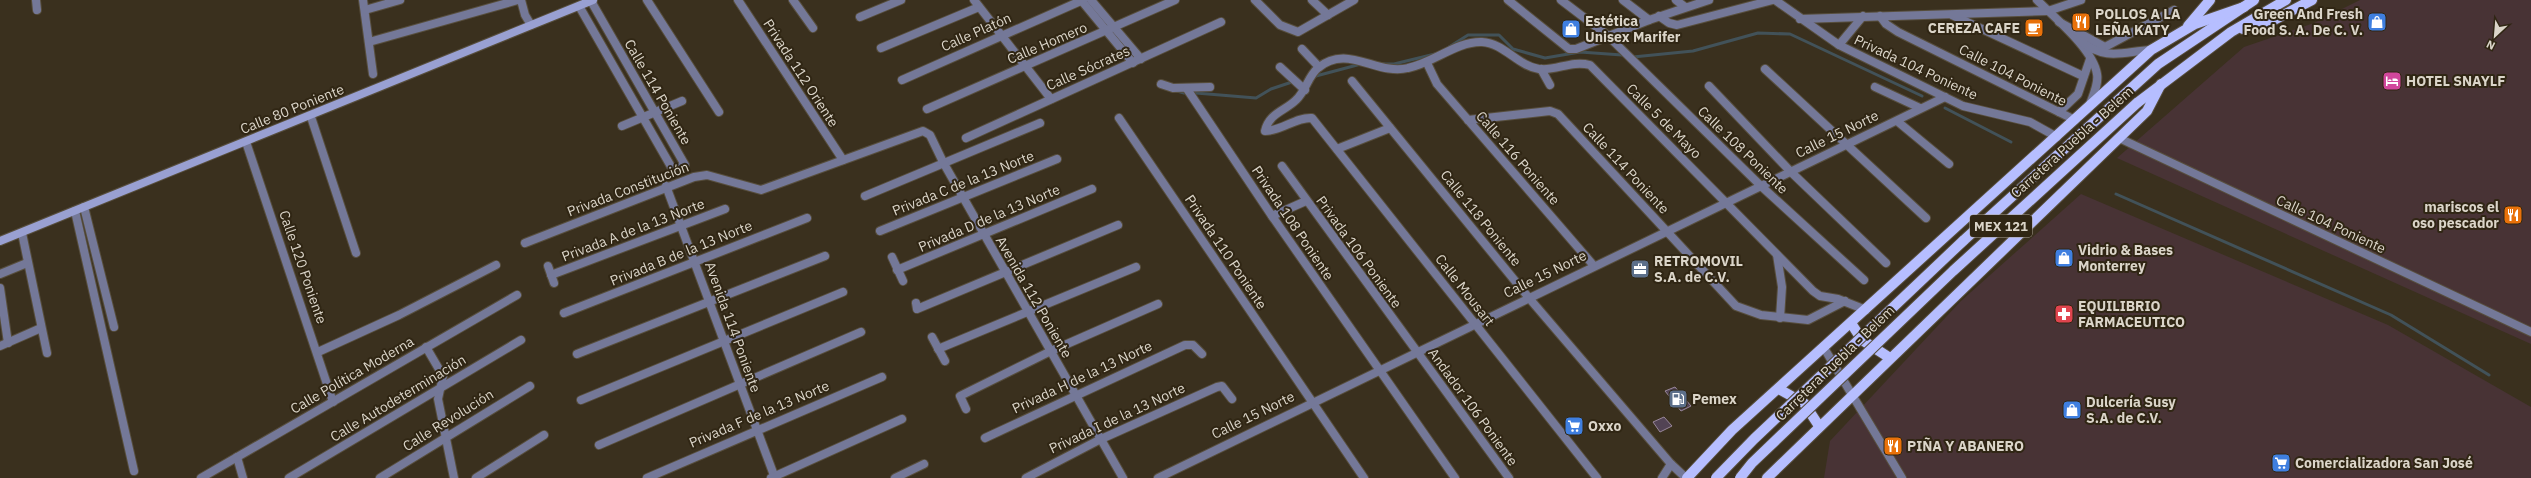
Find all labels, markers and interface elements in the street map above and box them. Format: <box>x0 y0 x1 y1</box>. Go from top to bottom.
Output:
place label: POLLOS A LA LEÑA KATY <box>2095 5 2181 39</box>
place label: Green And Fresh Food S. A. De C. V. <box>2243 5 2363 39</box>
street label: Calle Platón <box>938 9 1014 55</box>
restaurant icon: POLLOS A LA LEÑA KATY <box>2070 11 2092 33</box>
shop icon: Green And Fresh Food S. A. De C. V. <box>2366 11 2388 33</box>
place label: Estética Unisex Marifer <box>1585 12 1681 46</box>
street label: Privada 112 Oriente <box>759 16 843 131</box>
north arrow <box>2475 16 2515 56</box>
cafe icon: CEREZA CAFE <box>2023 17 2045 39</box>
street label: Calle Homero <box>1004 18 1090 68</box>
shop icon: Estética Unisex Marifer <box>1560 18 1582 40</box>
place label: CEREZA CAFE <box>1928 19 2020 37</box>
street label: Privada 104 Poniente <box>1851 30 1981 104</box>
street label: Calle 114 Poniente <box>620 36 696 148</box>
text: N <box>2484 37 2497 53</box>
street label: Calle 104 Poniente <box>1956 40 2070 110</box>
street label: Calle Sócrates <box>1043 41 1133 94</box>
hotel icon: HOTEL SNAYLF <box>2381 70 2403 92</box>
place label: HOTEL SNAYLF <box>2406 72 2505 90</box>
street label: Calle 80 Poniente <box>237 80 347 138</box>
street label: Calle 5 de Mayo <box>1623 80 1705 162</box>
street label: Carretera Puebla - Belem <box>2007 82 2137 202</box>
street label: Calle 108 Poniente <box>1694 102 1792 198</box>
street label: Calle 15 Norte <box>1792 106 1882 162</box>
street label: Calle 116 Poniente <box>1472 107 1564 209</box>
street label: Calle 114 Poniente <box>1579 118 1673 218</box>
street label: Privada C de la 13 Norte <box>889 146 1037 220</box>
street label: Privada Constitución <box>565 157 691 221</box>
street label: Privada 108 Poniente <box>1248 162 1338 284</box>
street label: Calle 118 Poniente <box>1437 166 1526 270</box>
street label: Privada D de la 13 Norte <box>915 180 1063 256</box>
street label: Privada 110 Poniente <box>1181 191 1271 313</box>
street label: Calle 104 Poniente <box>2273 191 2389 257</box>
street label: Privada 106 Poniente <box>1312 192 1406 312</box>
street label: Privada A de la 13 Norte <box>559 194 707 266</box>
place label: mariscos el oso pescador <box>2412 198 2499 232</box>
restaurant icon: mariscos el oso pescador <box>2502 204 2524 226</box>
street label: Calle 120 Poniente <box>275 208 331 326</box>
road number: MEX 121 <box>1970 215 2032 237</box>
street label: Privada B de la 13 Norte <box>607 216 755 290</box>
street label: Avenida 112 Poniente <box>992 233 1076 361</box>
place label: Vidrio & Bases Monterrey <box>2078 241 2173 275</box>
street label: Calle 15 Norte <box>1500 246 1590 302</box>
shop icon: Vidrio & Bases Monterrey <box>2053 247 2075 269</box>
street label: Calle Mousart <box>1431 250 1499 330</box>
place label: RETROMOVIL S.A. de C.V. <box>1654 252 1743 286</box>
office icon: RETROMOVIL S.A. de C.V. <box>1629 258 1651 280</box>
street label: Avenida 114 Poniente <box>701 259 765 395</box>
place label: EQUILIBRIO FARMACEUTICO <box>2078 297 2185 331</box>
street label: Carretera Puebla - Belem <box>1772 301 1898 425</box>
pharmacy icon: EQUILIBRIO FARMACEUTICO <box>2053 303 2075 325</box>
street label: Calle Política Moderna <box>287 332 418 418</box>
street label: Privada H de la 13 Norte <box>1009 336 1155 417</box>
street label: Andador 106 Poniente <box>1424 345 1522 470</box>
street label: Calle Autodeterminación <box>327 350 469 446</box>
street label: Privada F de la 13 Norte <box>686 376 832 452</box>
street label: Privada I de la 13 Norte <box>1046 378 1188 457</box>
street label: Calle Revolución <box>399 385 497 455</box>
street label: Calle 15 Norte <box>1208 387 1298 443</box>
fuel station icon: Pemex <box>1667 388 1689 410</box>
place label: Pemex <box>1692 390 1737 408</box>
place label: Dulcería Susy S.A. de C.V. <box>2086 393 2176 427</box>
shop icon: Dulcería Susy S.A. de C.V. <box>2061 399 2083 421</box>
supermarket icon: Oxxo <box>1563 415 1585 437</box>
place label: Oxxo <box>1588 417 1621 435</box>
restaurant icon: PIÑA Y ABANERO <box>1882 435 1904 457</box>
place label: PIÑA Y ABANERO <box>1907 437 2024 455</box>
supermarket icon: Comercializadora San José <box>2270 452 2292 474</box>
place label: Comercializadora San José <box>2295 454 2473 472</box>

